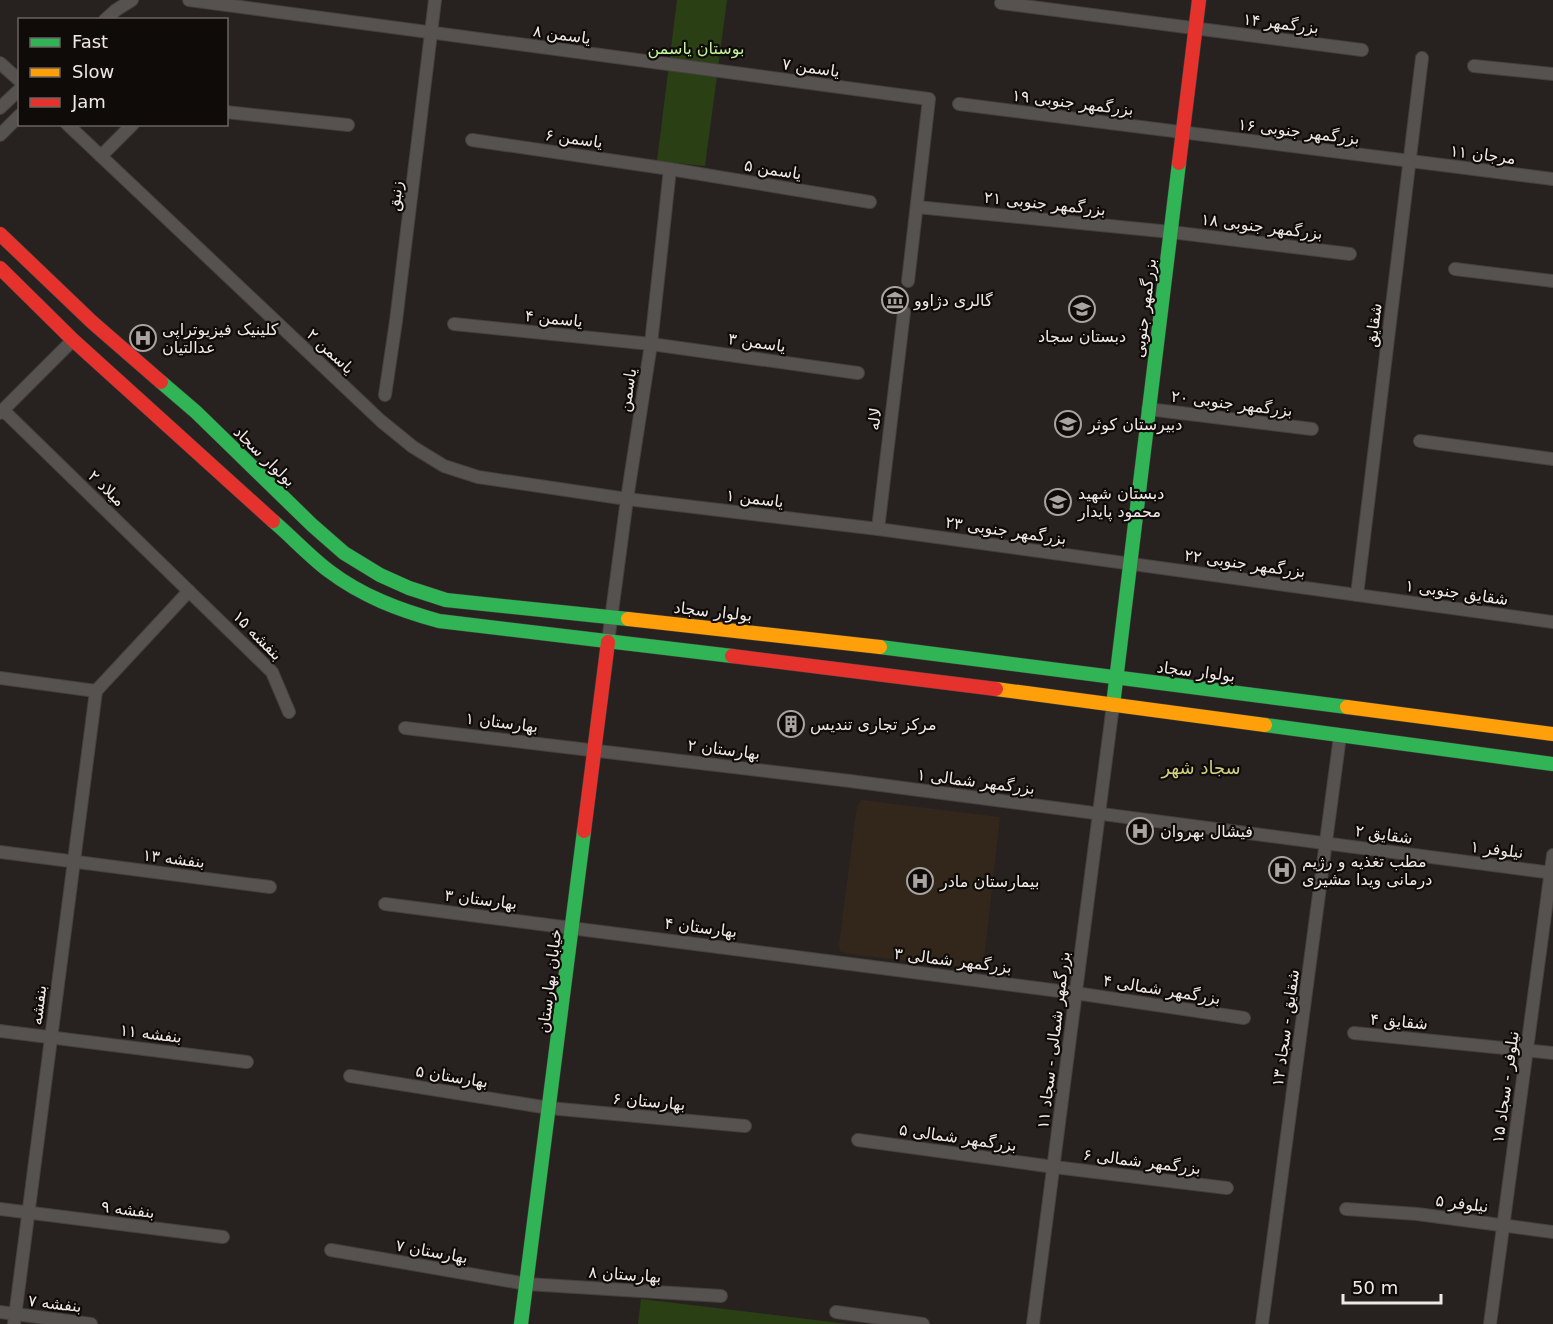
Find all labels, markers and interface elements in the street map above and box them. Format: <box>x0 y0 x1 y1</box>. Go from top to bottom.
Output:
street label: بزرگمهر ۱۴ <box>1242 9 1320 39</box>
legend <box>18 18 228 126</box>
street label: یاسمن ۸ <box>532 21 592 49</box>
text: Fast <box>72 31 108 52</box>
park label: بوستان یاسمن <box>648 39 744 59</box>
street label: یاسمن ۷ <box>781 54 841 82</box>
text: Slow <box>72 61 114 82</box>
street label: بزرگمهر جنوبی ۱۹ <box>1011 86 1135 120</box>
text: Jam <box>71 91 106 112</box>
street label: بزرگمهر جنوبی ۱۶ <box>1237 115 1361 149</box>
street label: یاسمن ۶ <box>544 125 604 153</box>
street label: مرجان ۱۱ <box>1449 141 1517 169</box>
street label: یاسمن ۵ <box>743 156 803 184</box>
street label: زنبق <box>384 180 408 212</box>
street label: بزرگمهر جنوبی ۲۱ <box>983 188 1107 220</box>
street label: بزرگمهر جنوبی ۱۸ <box>1200 210 1324 244</box>
street label: بزرگمهر جنوبی <box>1129 257 1161 359</box>
museum icon: گالری دژاوو <box>880 285 910 315</box>
place label: گالری دژاوو <box>913 291 993 311</box>
school or university icon: دبستان سجاد <box>1067 294 1097 324</box>
street label: شقایق <box>1361 302 1387 348</box>
street label: یاسمن ۴ <box>524 306 584 332</box>
place label: کلینیک فیزیوتراپی عدالتیان <box>162 320 279 357</box>
hospital icon: کلینیک فیزیوتراپی عدالتیان <box>128 323 158 353</box>
street label: یاسمن ۲ <box>302 325 358 379</box>
place label: دبستان سجاد <box>1038 327 1126 346</box>
street label: یاسمن ۳ <box>727 329 787 357</box>
street label: یاسمن <box>615 367 641 414</box>
street label: بزرگمهر جنوبی ۲۰ <box>1170 387 1294 421</box>
street label: لاله <box>864 407 885 431</box>
school or university icon: دبیرستان کوثر <box>1053 409 1083 439</box>
place label: دبیرستان کوثر <box>1087 415 1182 435</box>
street label: بولوار سجاد <box>229 422 300 491</box>
street label: میلاد ۲ <box>84 466 129 510</box>
place label: دبستان شهید محمود پایدار <box>1077 484 1164 522</box>
street label: یاسمن ۱ <box>725 486 785 512</box>
school or university icon: دبستان شهید محمود پایدار <box>1043 487 1073 517</box>
street label: بزرگمهر جنوبی ۲۳ <box>944 513 1068 549</box>
street label: بزرگمهر جنوبی ۲۲ <box>1183 546 1307 582</box>
street label: شقایق جنوبی ۱ <box>1404 576 1510 610</box>
street label: بولوار سجاد <box>673 598 753 626</box>
street label: بنفشه ۱۵ <box>229 607 286 664</box>
street label: بولوار سجاد <box>1156 657 1236 687</box>
street label: بهارستان ۱ <box>464 709 539 737</box>
building icon: مرکز تجاری تندیس <box>776 709 806 739</box>
place label: مرکز تجاری تندیس <box>810 715 936 735</box>
street label: بهارستان ۲ <box>686 736 761 764</box>
district label: سجاد شهر <box>1160 757 1241 779</box>
street label: بزرگمهر شمالی ۱ <box>916 765 1036 799</box>
hospital icon: فیشال بهروان <box>1125 816 1155 846</box>
street label: شقایق ۲ <box>1354 821 1414 849</box>
place label: فیشال بهروان <box>1160 822 1253 842</box>
street label: نیلوفر ۱ <box>1469 837 1524 863</box>
street label: بنفشه ۱۳ <box>142 845 206 872</box>
place label: مطب تغذیه و رژیم درمانی ویدا مشیری <box>1302 852 1432 890</box>
hospital icon: مطب تغذیه و رژیم درمانی ویدا مشیری <box>1267 855 1297 885</box>
hospital icon: بیمارستان مادر <box>905 866 935 896</box>
place label: بیمارستان مادر <box>939 872 1039 892</box>
street label: بهارستان ۳ <box>443 886 518 914</box>
street label: بهارستان ۴ <box>663 914 738 942</box>
street label: خیابان بهارستان <box>534 928 566 1034</box>
street label: بزرگمهر شمالی ۳ <box>893 944 1013 978</box>
street label: بزرگمهر شمالی - سجاد ۱۱ <box>1033 950 1075 1130</box>
street label: شقایق - سجاد ۱۳ <box>1268 968 1304 1088</box>
street label: بزرگمهر شمالی ۴ <box>1102 971 1222 1009</box>
street label: بنفشه <box>27 984 50 1026</box>
street label: شقایق ۴ <box>1369 1010 1429 1034</box>
street label: بنفشه ۱۱ <box>119 1020 183 1047</box>
street label: نیلوفر - سجاد ۱۵ <box>1488 1030 1524 1145</box>
street label: بهارستان ۵ <box>414 1061 489 1093</box>
street label: بهارستان ۶ <box>612 1089 686 1115</box>
street label: بزرگمهر شمالی ۵ <box>898 1120 1018 1156</box>
street label: بزرگمهر شمالی ۶ <box>1082 1145 1202 1179</box>
street label: نیلوفر ۵ <box>1434 1191 1489 1217</box>
street label: بنفشه ۹ <box>100 1197 156 1222</box>
street label: بهارستان ۷ <box>394 1236 469 1268</box>
street label: بهارستان ۸ <box>588 1262 662 1288</box>
scale bar <box>1343 1267 1440 1305</box>
text: 50 m <box>1352 1277 1398 1298</box>
street label: بنفشه ۷ <box>27 1291 83 1316</box>

